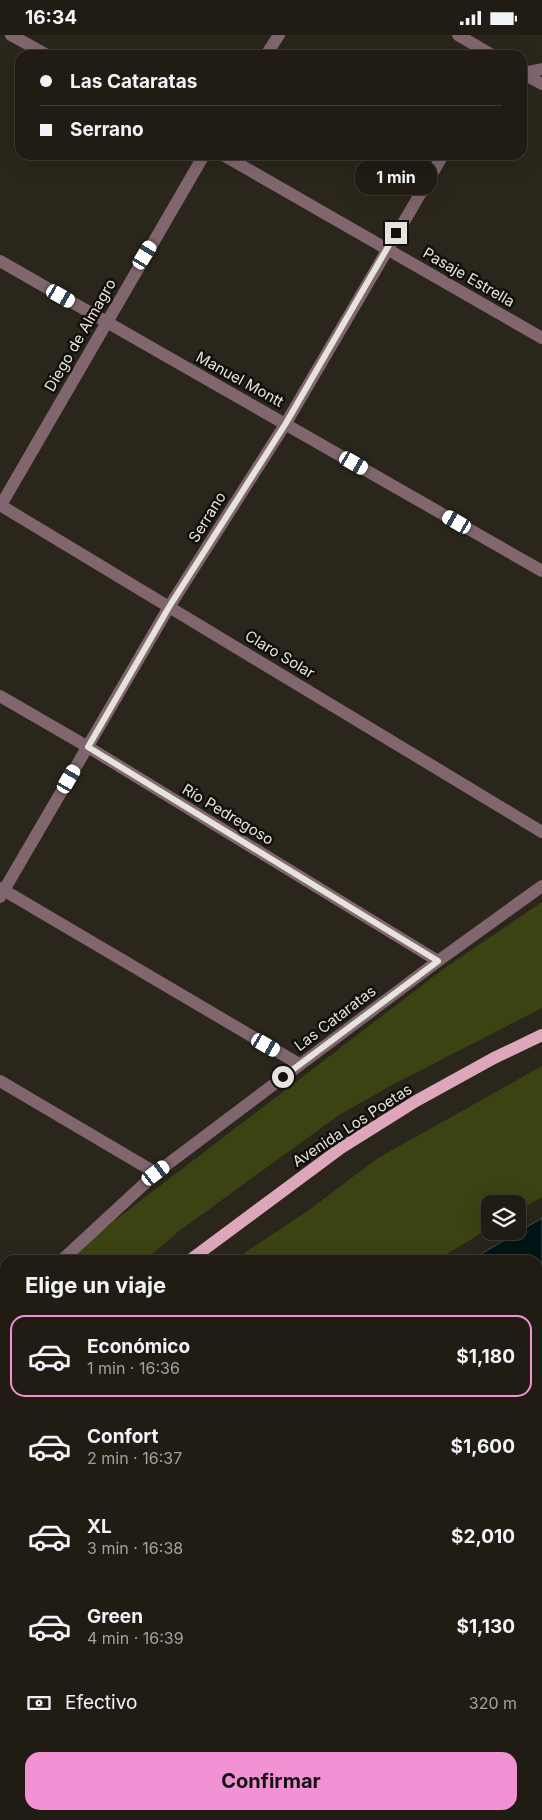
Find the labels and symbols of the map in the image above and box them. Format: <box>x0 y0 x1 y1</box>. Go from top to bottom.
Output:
callout: 1 min <box>355 161 437 195</box>
route end <box>385 222 407 244</box>
car <box>130 238 159 272</box>
street label: Pasaje Estrella <box>420 243 518 311</box>
street label: Diego de Almagro <box>40 275 120 395</box>
car <box>44 282 77 310</box>
street label: Manuel Montt <box>193 347 287 411</box>
car <box>337 449 370 477</box>
street label: Serrano <box>184 488 230 546</box>
car <box>440 508 473 536</box>
street label: Claro Solar <box>242 626 319 682</box>
car <box>55 762 82 796</box>
street label: Río Pedregoso <box>179 779 277 849</box>
street label: Las Cataratas <box>290 981 380 1055</box>
car <box>249 1031 282 1059</box>
route start <box>272 1066 294 1088</box>
street label: Avenida Los Poetas <box>289 1079 415 1171</box>
car <box>139 1158 172 1188</box>

